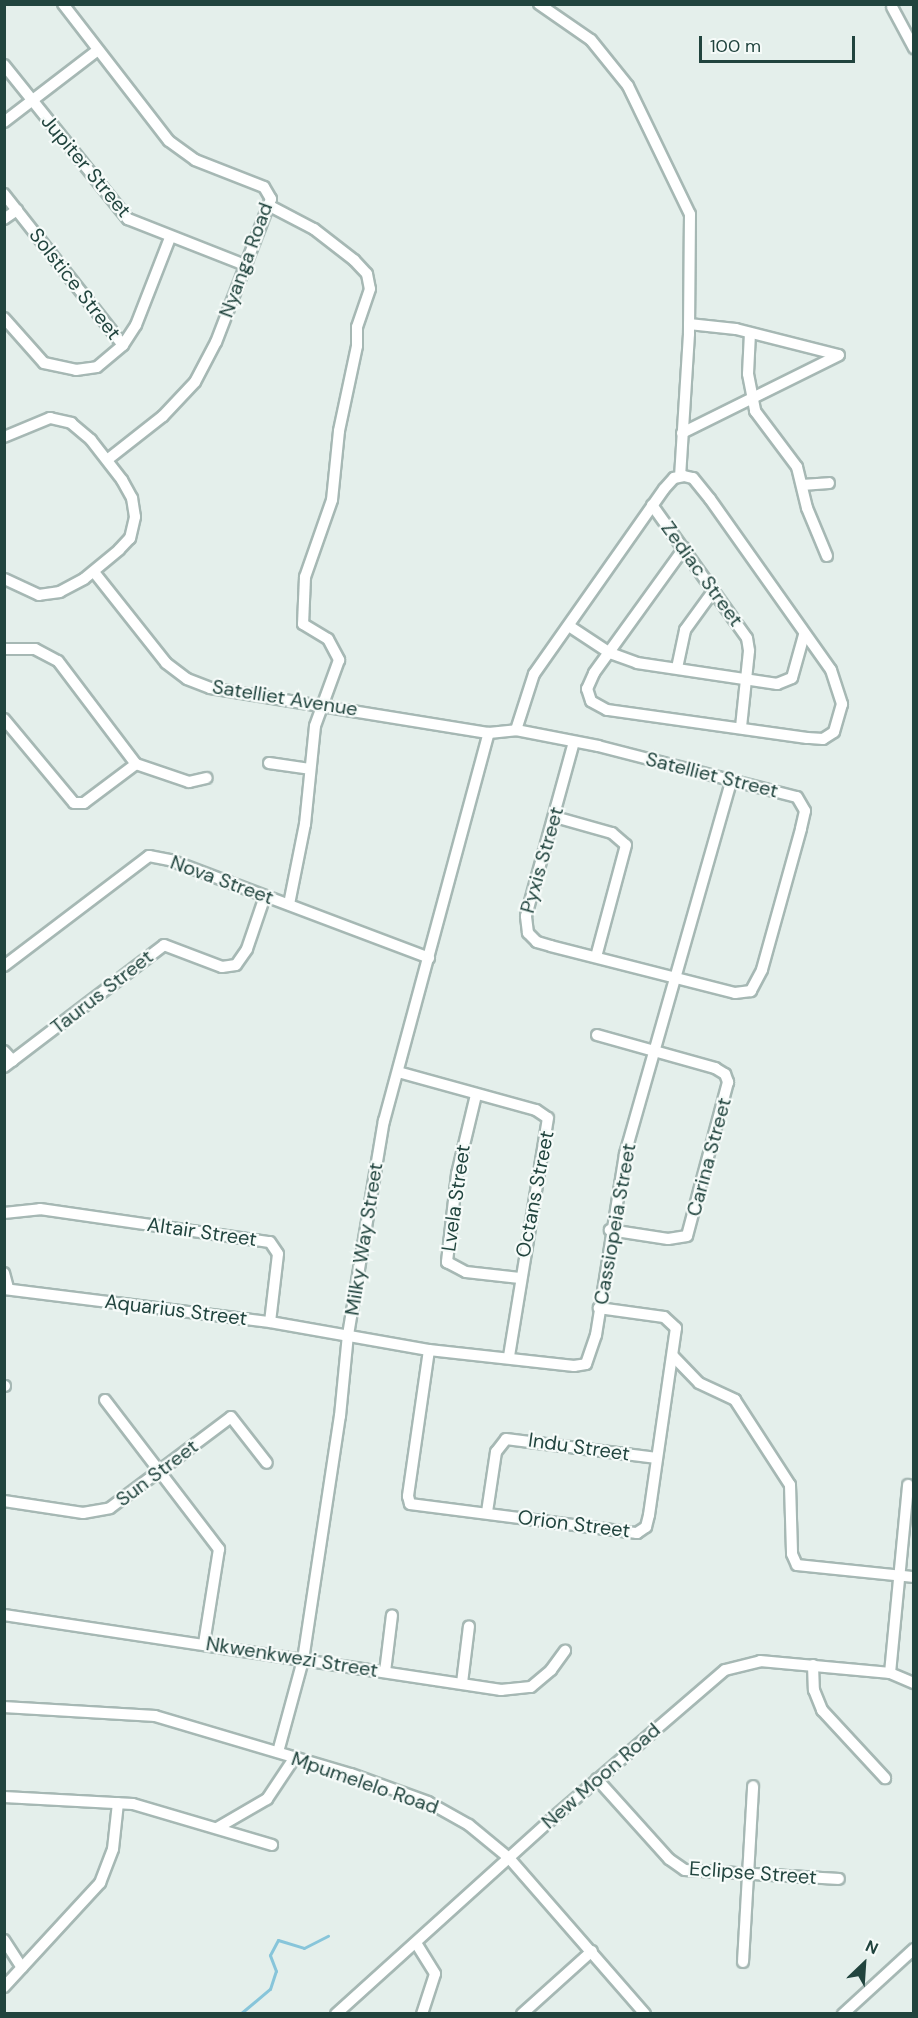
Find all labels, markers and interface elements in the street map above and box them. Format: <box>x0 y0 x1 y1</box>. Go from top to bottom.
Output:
scale bar <box>702 24 858 62</box>
text: 100 m <box>710 34 761 58</box>
street label: Jupiter Street <box>36 110 136 222</box>
street label: Nyanga Road <box>214 199 278 321</box>
street label: Solstice Street <box>24 223 126 345</box>
street label: Zediac Street <box>656 517 748 631</box>
street label: Satelliet Avenue <box>211 675 359 721</box>
street label: Satelliet Street <box>643 747 781 803</box>
street label: Pyxis Street <box>515 804 569 916</box>
street label: Nova Street <box>167 850 277 910</box>
street label: Taurus Street <box>46 945 158 1039</box>
street label: Carina Street <box>682 1095 736 1219</box>
street label: Octans Street <box>511 1128 559 1260</box>
street label: Cassiopeia Street <box>589 1141 641 1307</box>
street label: Lvela Street <box>437 1143 475 1253</box>
street label: Milky Way Street <box>340 1161 388 1317</box>
street label: Altair Street <box>146 1212 258 1252</box>
street label: Aquarius Street <box>103 1289 249 1331</box>
street label: Indu Street <box>527 1428 631 1466</box>
street label: Sun Street <box>111 1434 203 1512</box>
street label: Orion Street <box>516 1505 632 1543</box>
street label: Nkwenkwezi Street <box>204 1632 380 1682</box>
street label: New Moon Road <box>537 1718 665 1834</box>
street label: Mpumelelo Road <box>288 1747 442 1819</box>
street label: Eclipse Street <box>688 1857 818 1889</box>
north arrow <box>834 1934 894 1994</box>
text: N <box>862 1935 882 1959</box>

